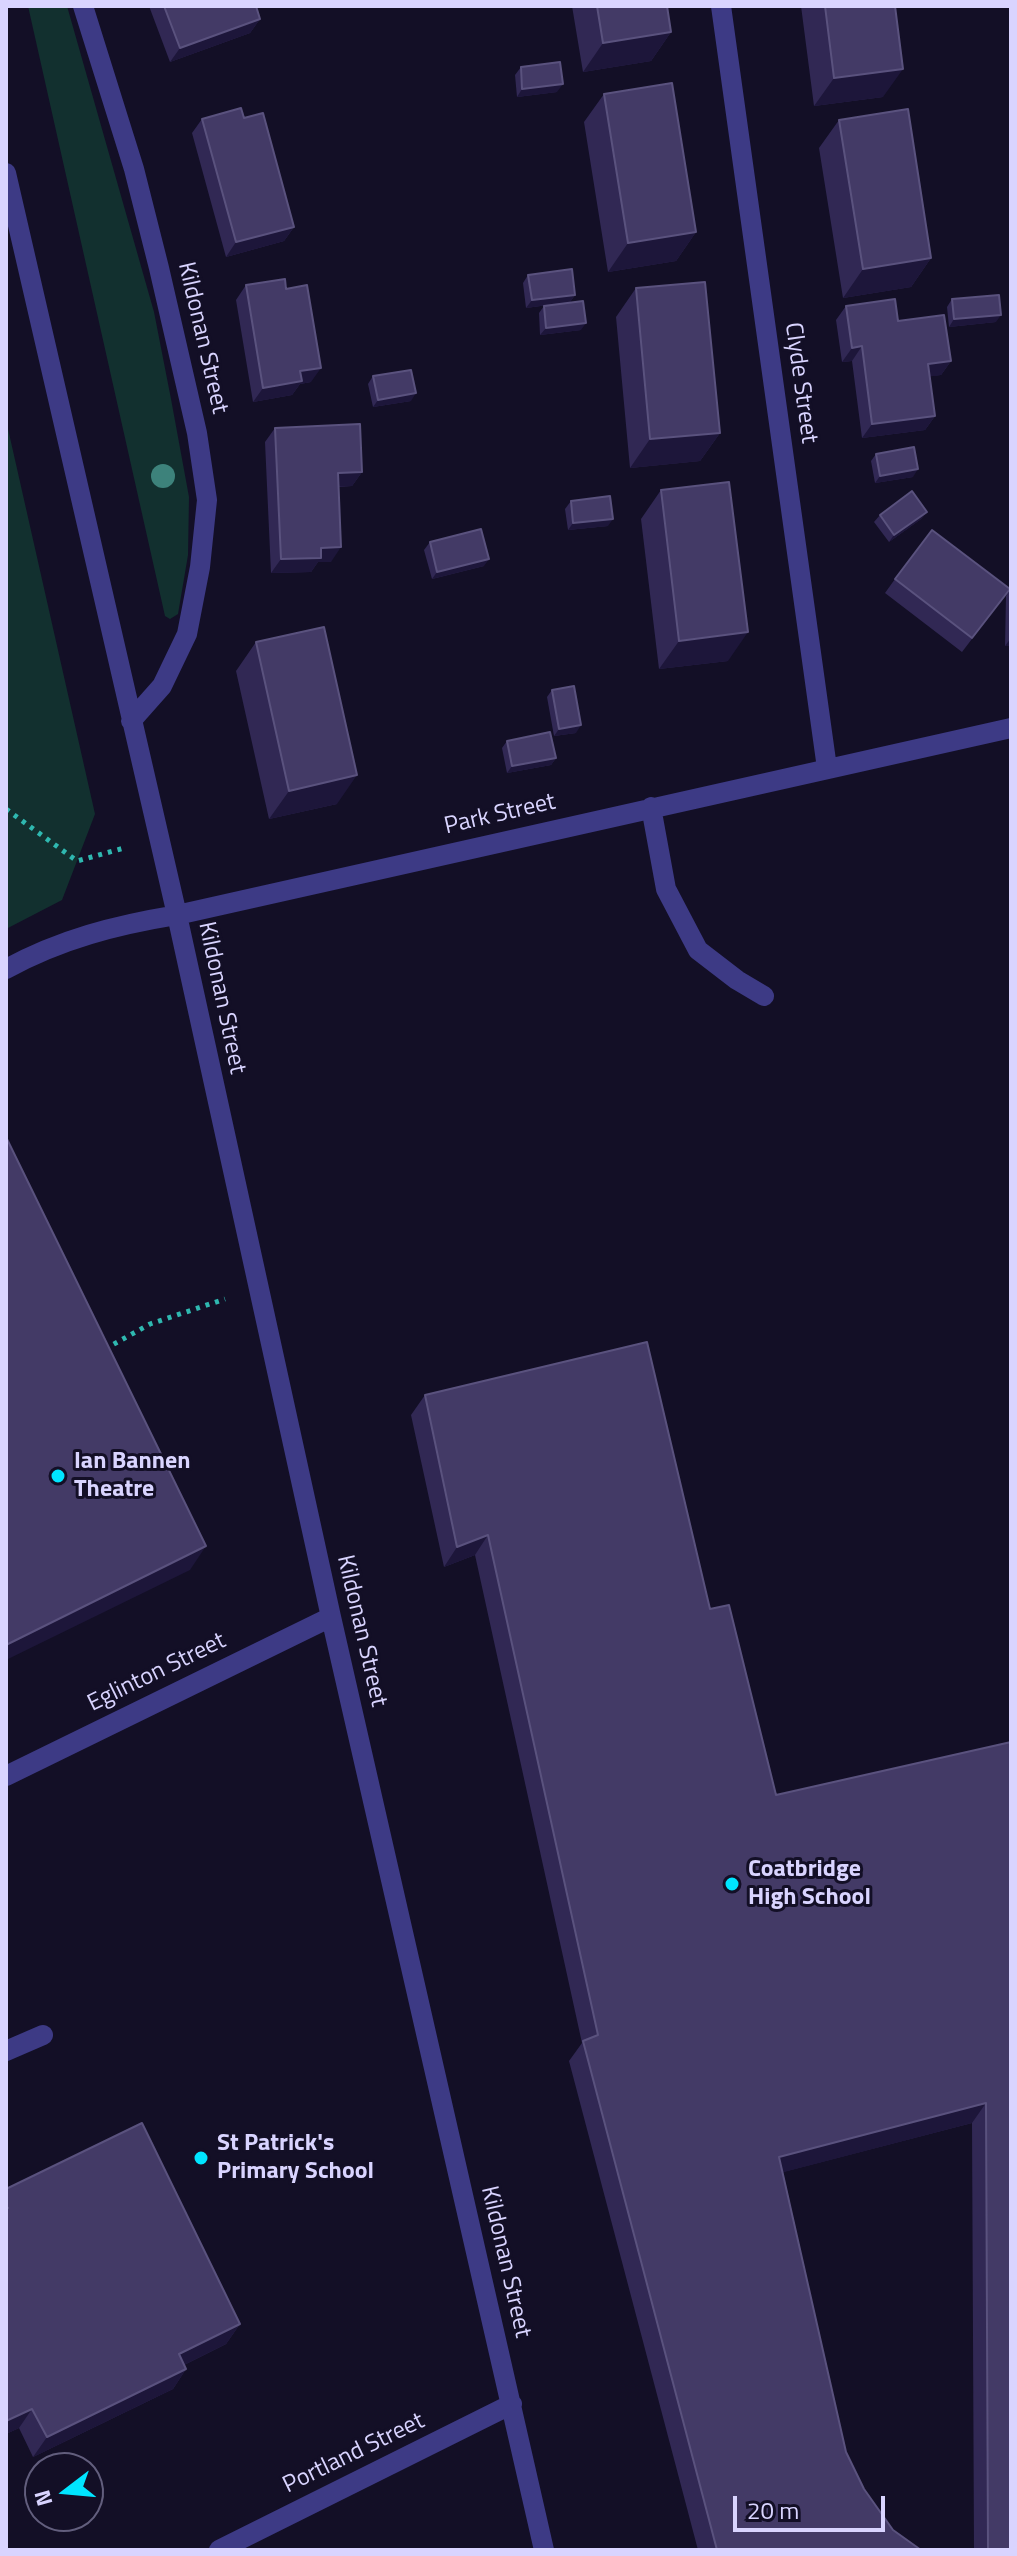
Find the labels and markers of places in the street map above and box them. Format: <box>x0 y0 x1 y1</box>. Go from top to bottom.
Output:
place label: Ian Bannen Theatre <box>74 1448 191 1504</box>
marker: Ian Bannen Theatre <box>49 1467 67 1485</box>
place label: Coatbridge High School <box>748 1856 871 1912</box>
marker: Coatbridge High School <box>723 1875 741 1893</box>
place label: St Patrick's Primary School <box>217 2130 374 2186</box>
marker: St Patrick's Primary School <box>192 2149 210 2167</box>

